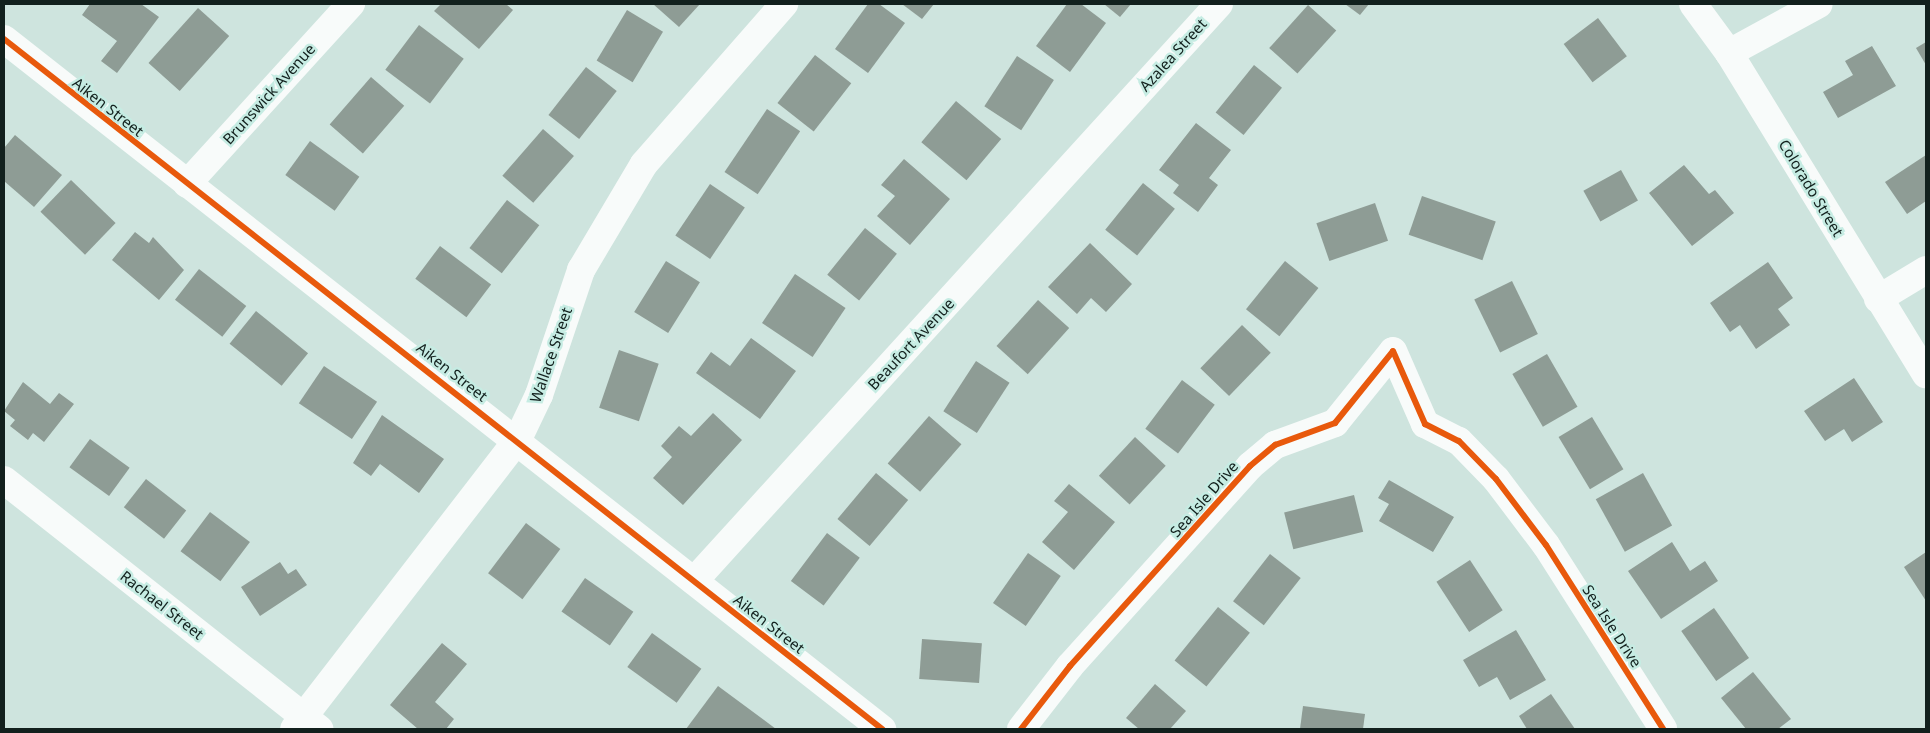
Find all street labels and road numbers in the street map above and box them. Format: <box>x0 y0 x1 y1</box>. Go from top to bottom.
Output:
street label: Azalea Street <box>1136 15 1210 95</box>
street label: Brunswick Avenue <box>219 40 319 148</box>
street label: Aiken Street <box>69 74 147 140</box>
street label: Colorado Street <box>1775 136 1847 240</box>
street label: Beaufort Avenue <box>864 295 958 393</box>
street label: Wallace Street <box>526 305 576 405</box>
street label: Aiken Street <box>413 339 491 405</box>
street label: Sea Isle Drive <box>1166 457 1242 541</box>
street label: Rachael Street <box>117 567 207 643</box>
street label: Sea Isle Drive <box>1579 581 1645 671</box>
street label: Aiken Street <box>730 591 808 657</box>

